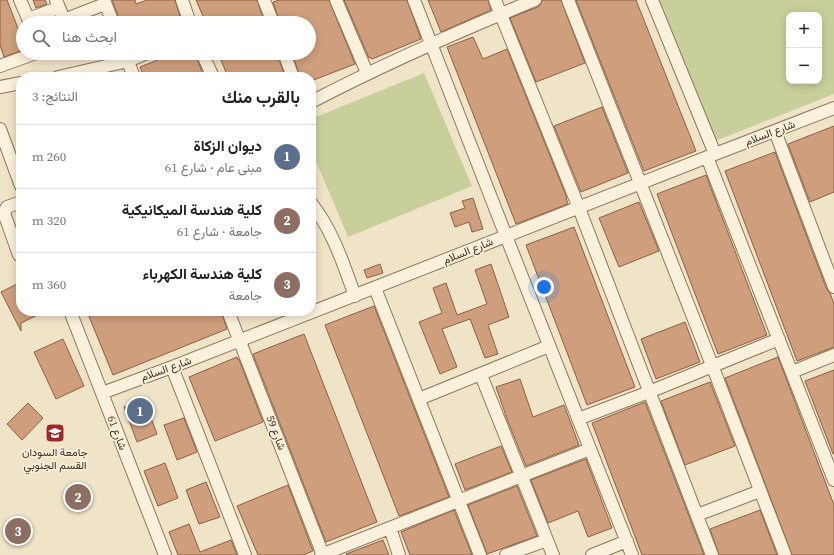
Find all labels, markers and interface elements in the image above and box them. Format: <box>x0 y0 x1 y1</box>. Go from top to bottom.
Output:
map controls <box>786 12 822 84</box>
button: + <box>786 12 822 48</box>
search box <box>16 16 316 60</box>
text: ابحث هنا <box>62 26 117 47</box>
icon: search <box>30 27 52 49</box>
button: − <box>786 48 822 84</box>
text: بالقرب منك <box>222 85 300 109</box>
text: النتائج: 3 <box>32 88 78 105</box>
street label: شارع السلام <box>743 116 798 149</box>
text: ديوان الزكاة <box>193 135 262 156</box>
text: 260 m <box>32 148 66 165</box>
text: 1 <box>283 148 291 165</box>
text: مبنى عام · شارع 61 <box>165 159 262 176</box>
text: كلية هندسة الميكانيكية <box>122 199 262 220</box>
text: 320 m <box>32 212 66 229</box>
text: 2 <box>283 212 291 229</box>
text: جامعة · شارع 61 <box>177 223 262 240</box>
street label: شارع السلام <box>441 234 496 268</box>
text: كلية هندسة الكهرباء <box>143 263 262 284</box>
text: 360 m <box>32 276 66 293</box>
text: 3 <box>283 276 291 293</box>
your location <box>534 277 554 297</box>
text: جامعة <box>229 287 262 304</box>
street label: شارع السلام <box>139 353 194 385</box>
pin: 1 <box>127 396 153 426</box>
street label: شارع 61 <box>104 414 131 453</box>
street label: شارع 59 <box>263 414 290 453</box>
school or university icon: جامعة السودان القسم الجنوبي <box>44 422 66 444</box>
place label: جامعة السودان القسم الجنوبي <box>22 445 88 475</box>
pin: 2 <box>65 482 91 512</box>
pin: 3 <box>5 516 31 546</box>

